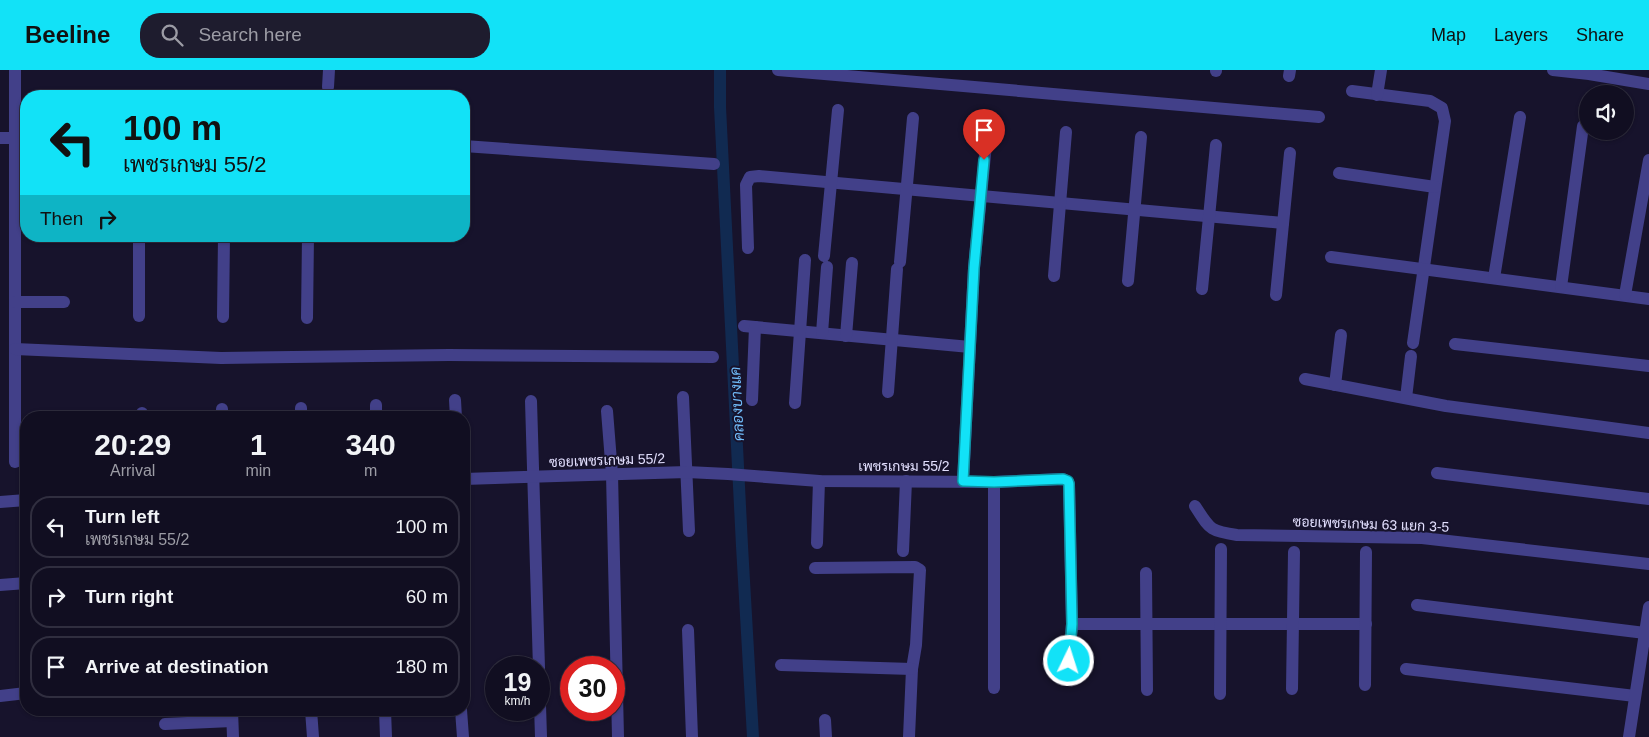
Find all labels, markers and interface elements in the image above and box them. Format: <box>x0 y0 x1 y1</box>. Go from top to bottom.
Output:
search box <box>140 13 490 58</box>
text: Beeline <box>25 21 110 48</box>
icon: search <box>158 21 186 49</box>
text: Search here <box>198 24 302 45</box>
text: Map <box>1431 25 1466 45</box>
text: Layers <box>1494 25 1548 45</box>
text: Share <box>1576 25 1624 45</box>
map controls <box>1579 85 1634 140</box>
button: sound <box>1579 85 1634 140</box>
text: 100 m <box>123 108 222 147</box>
pin <box>963 109 1005 160</box>
icon: left <box>40 110 105 175</box>
icon: arrive <box>970 116 998 144</box>
text: เพชรเกษม 55/2 <box>123 152 266 177</box>
icon: right <box>93 205 121 233</box>
text: Then <box>40 208 83 229</box>
water label: คลองบางแค <box>726 366 747 442</box>
text: 20:29 <box>94 428 171 461</box>
text: 1 <box>250 428 267 461</box>
text: 340 <box>346 428 396 461</box>
street label: ซอยเพชรเกษม 55/2 <box>549 450 666 470</box>
street label: เพชรเกษม 55/2 <box>858 458 950 474</box>
text: Arrival <box>110 462 155 479</box>
text: min <box>245 462 271 479</box>
text: m <box>364 462 377 479</box>
text: Turn left <box>85 506 160 527</box>
icon: left <box>42 513 70 541</box>
street label: ซอยเพชรเกษม 63 แยก 3-5 <box>1292 513 1450 535</box>
text: 100 m <box>395 516 448 537</box>
text: เพชรเกษม 55/2 <box>85 531 189 548</box>
icon: right <box>42 583 70 611</box>
text: Turn right <box>85 586 173 607</box>
text: 60 m <box>406 586 448 607</box>
position arrow <box>1042 634 1094 686</box>
icon: arrive <box>42 653 70 681</box>
text: Arrive at destination <box>85 656 269 677</box>
text: 180 m <box>395 656 448 677</box>
speed limit sign: 30 <box>560 656 625 721</box>
text: 19 <box>504 668 531 696</box>
text: km/h <box>504 694 531 708</box>

